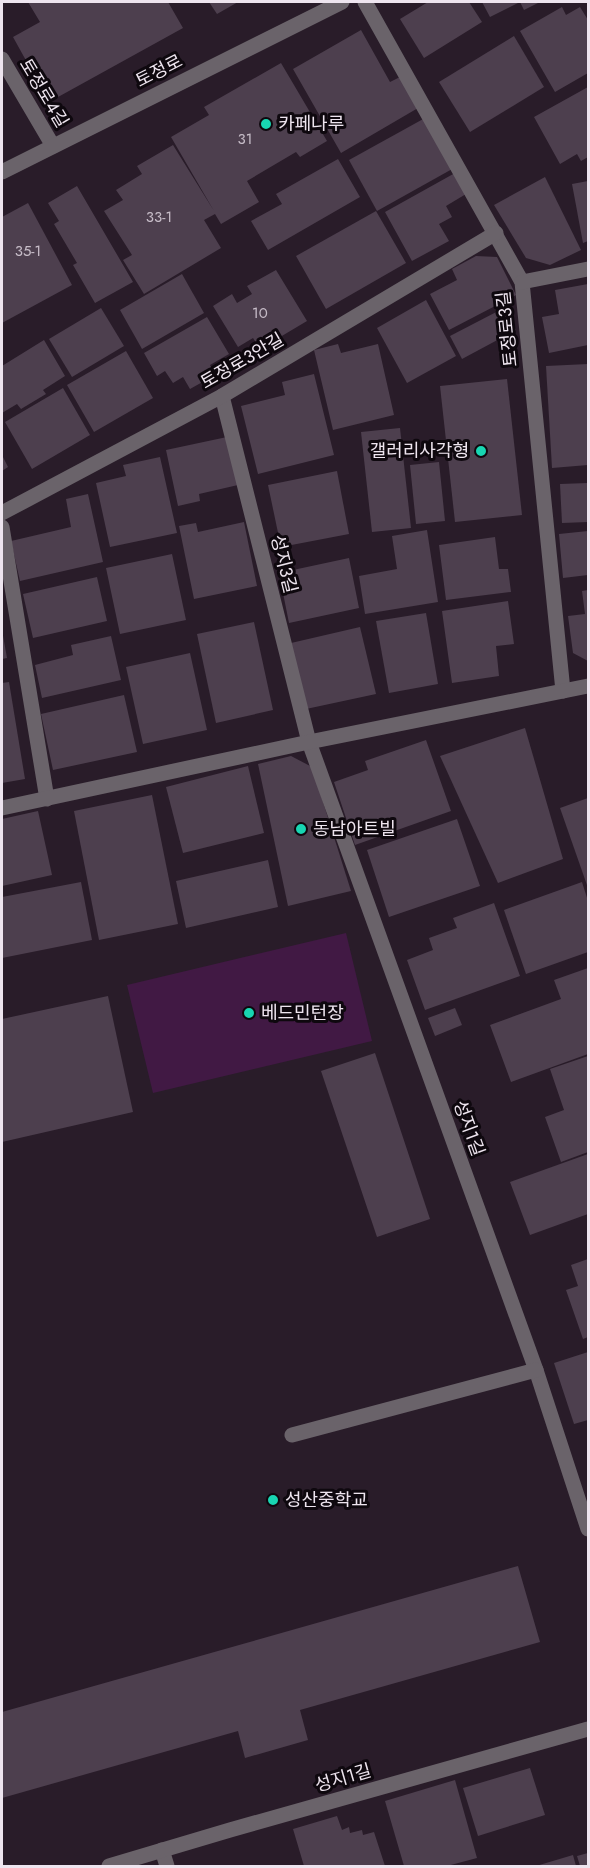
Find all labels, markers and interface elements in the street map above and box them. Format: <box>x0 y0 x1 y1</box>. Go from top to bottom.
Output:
street label: 토정로 <box>131 48 187 94</box>
street label: 토정로4길 <box>13 53 75 133</box>
place label: 카페나루 <box>278 111 344 137</box>
marker: 카페나루 <box>259 117 273 131</box>
house number: 31 <box>238 128 252 150</box>
house number: 33-1 <box>146 206 172 228</box>
house number: 35-1 <box>15 240 41 262</box>
street label: 토정로3길 <box>490 290 524 368</box>
house number: 10 <box>252 302 268 324</box>
street label: 토정로3안길 <box>195 327 289 395</box>
place label: 갤러리사각형 <box>370 438 469 464</box>
marker: 갤러리사각형 <box>474 444 488 458</box>
street label: 성지3길 <box>264 532 304 596</box>
place label: 동남아트빌 <box>313 816 396 842</box>
marker: 동남아트빌 <box>294 822 308 836</box>
place label: 베드민턴장 <box>261 1000 344 1026</box>
marker: 베드민턴장 <box>242 1006 256 1020</box>
street label: 성지1길 <box>447 1096 491 1160</box>
place label: 성산중학교 <box>285 1487 368 1513</box>
marker: 성산중학교 <box>266 1493 280 1507</box>
street label: 성지1길 <box>312 1758 374 1798</box>

